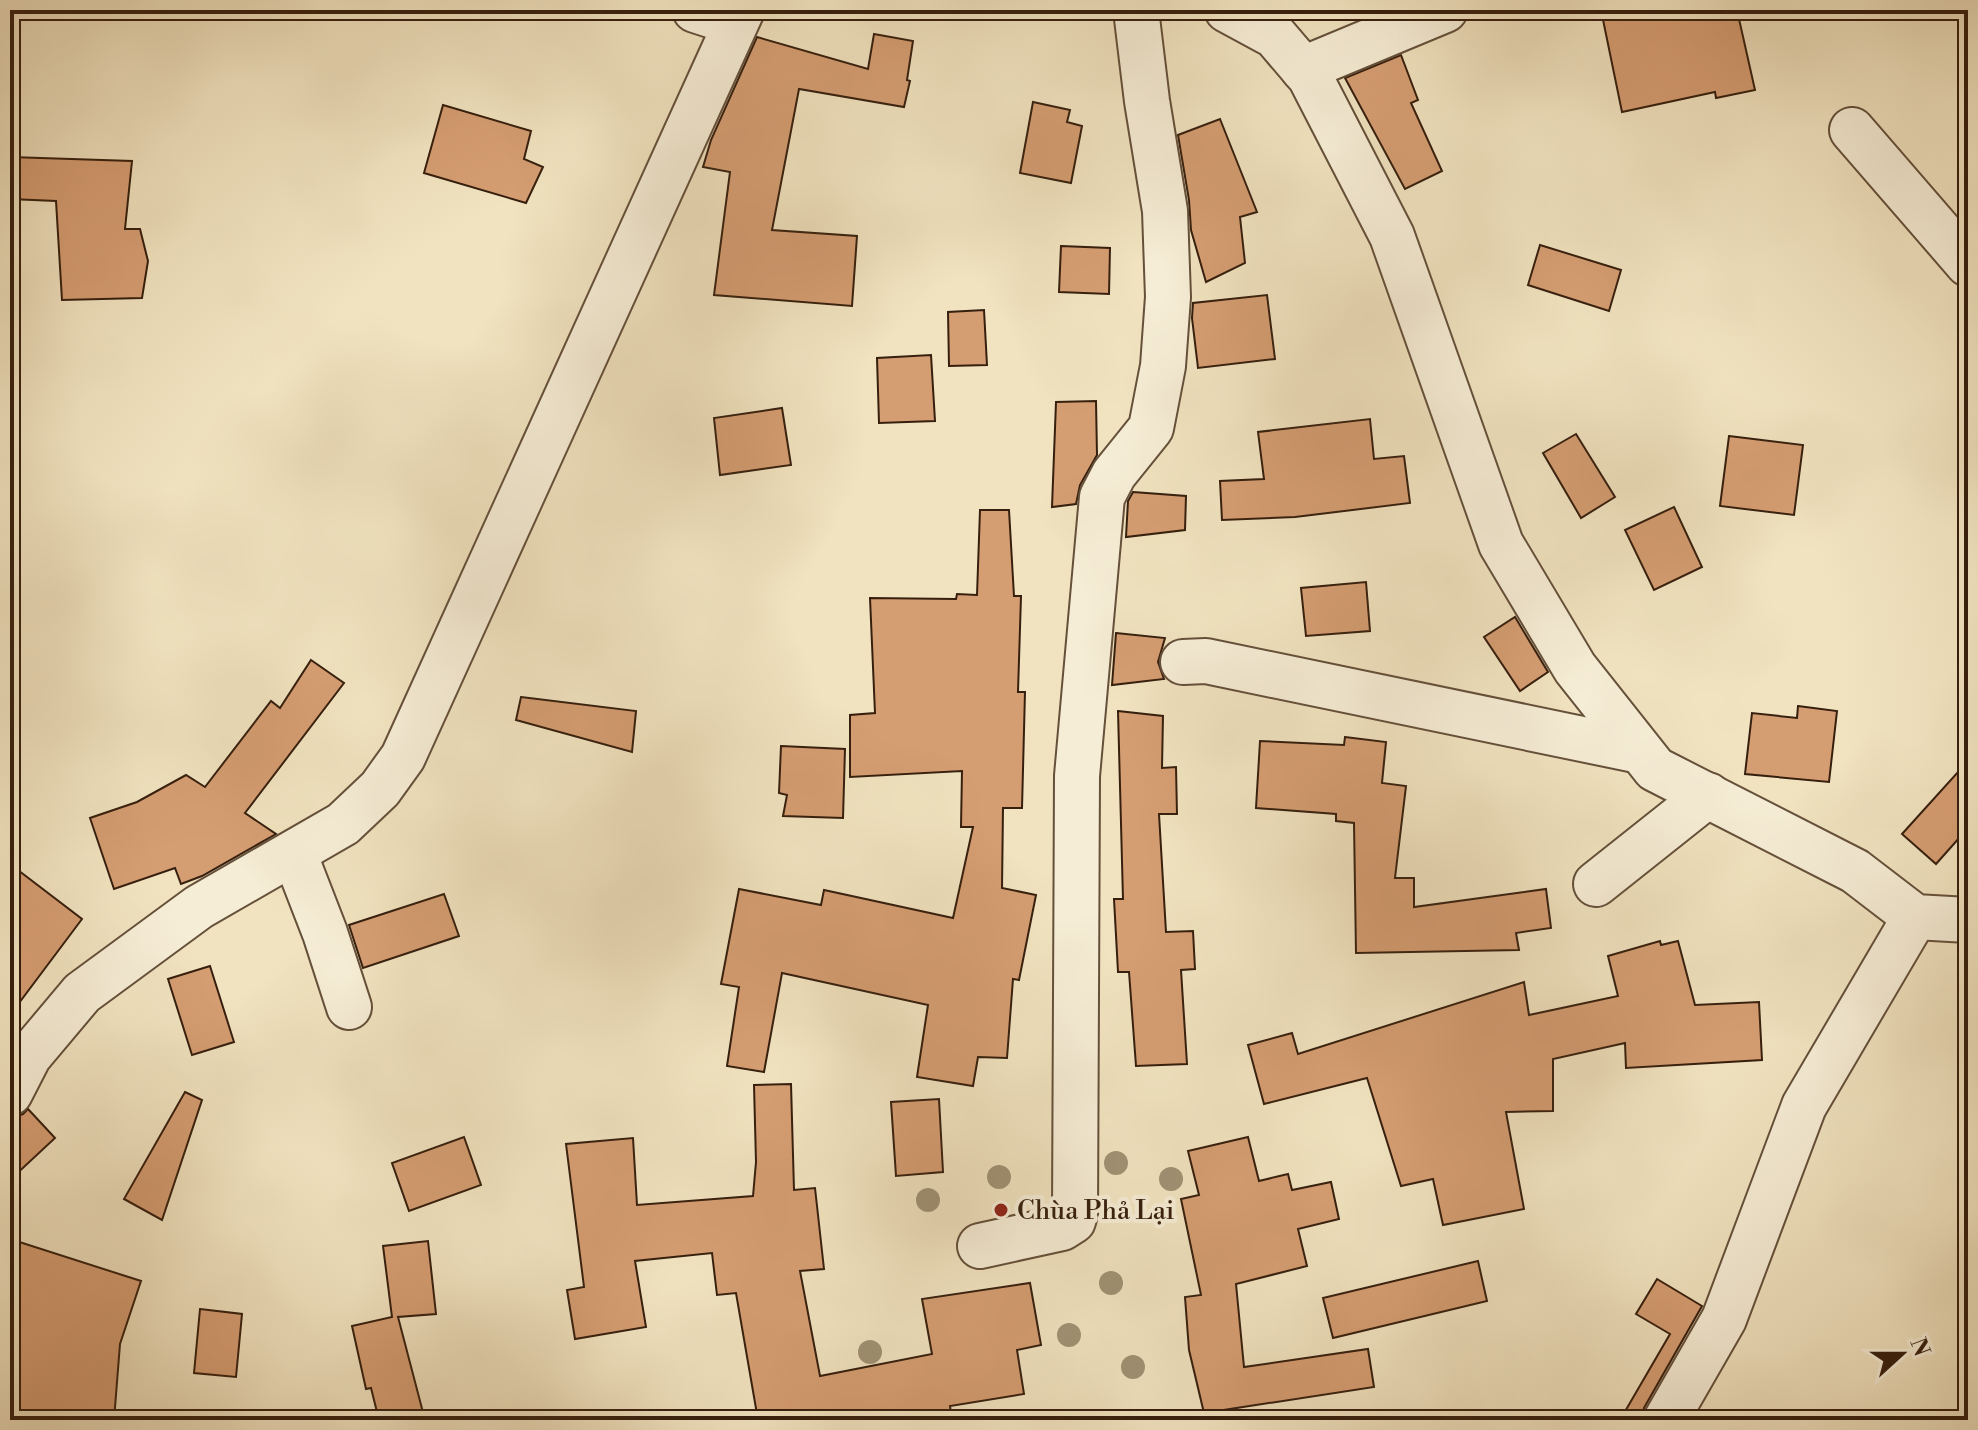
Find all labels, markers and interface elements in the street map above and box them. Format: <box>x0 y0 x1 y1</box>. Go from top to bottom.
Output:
place label: Chùa Phả Lại <box>1017 1195 1174 1227</box>
marker: Chùa Phả Lại <box>992 1201 1010 1219</box>
north arrow <box>1862 1314 1942 1394</box>
text: N <box>1904 1334 1935 1361</box>

